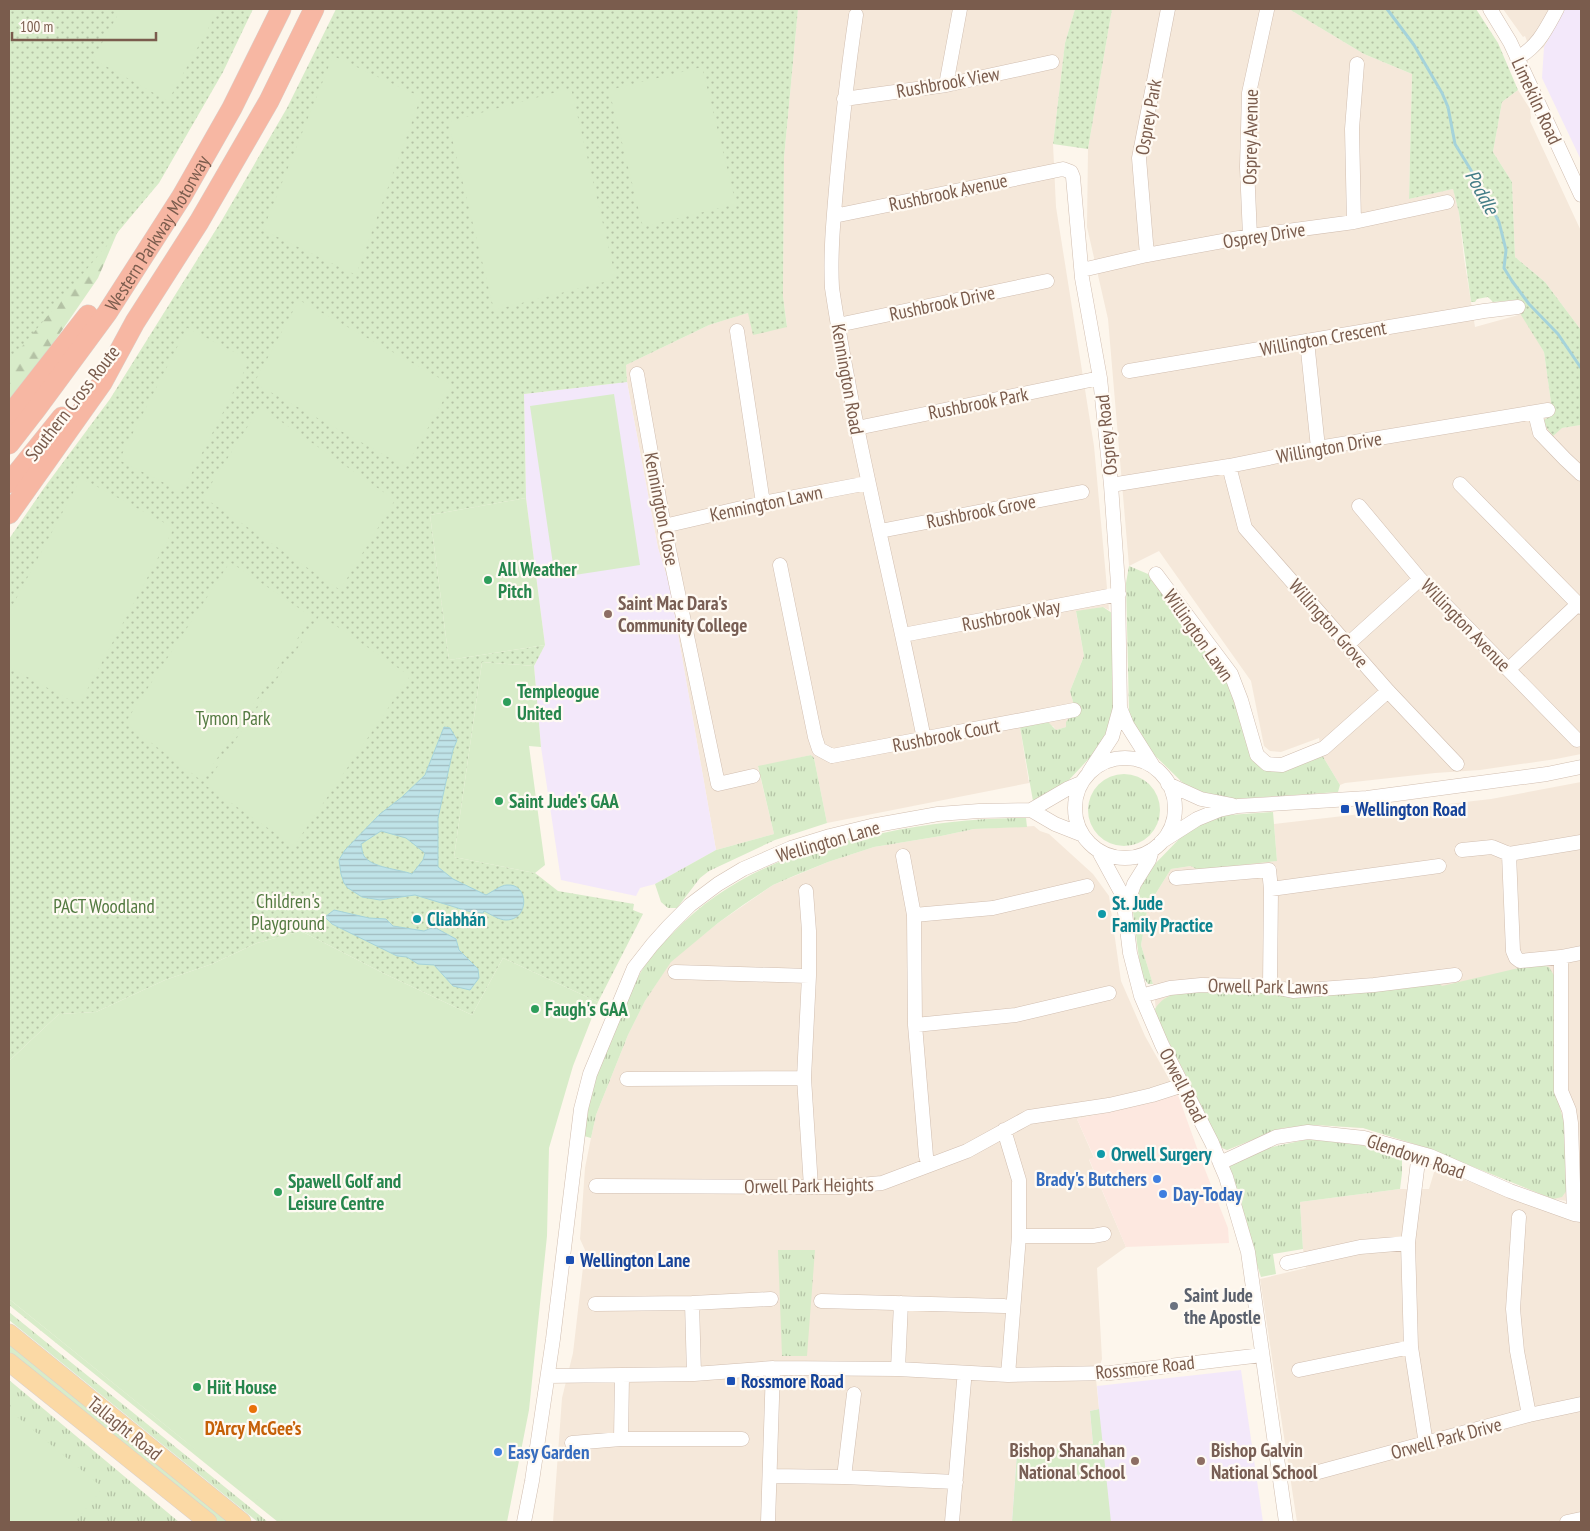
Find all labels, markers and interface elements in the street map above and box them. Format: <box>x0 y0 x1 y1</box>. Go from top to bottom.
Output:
scale bar <box>12 10 156 42</box>
text: 100 m <box>20 17 53 36</box>
street label: Limekiln Road <box>1506 54 1568 148</box>
street label: Rushbrook View <box>895 61 1002 103</box>
street label: Osprey Park <box>1130 77 1167 157</box>
street label: Osprey Avenue <box>1237 89 1263 185</box>
street label: Western Parkway Motorway <box>99 150 215 316</box>
water label: Poddle <box>1459 165 1506 221</box>
street label: Rushbrook Avenue <box>887 168 1010 216</box>
street label: Osprey Drive <box>1221 217 1307 253</box>
street label: Rushbrook Drive <box>887 280 997 326</box>
street label: Willington Crescent <box>1258 315 1389 361</box>
street label: Kennington Road <box>826 322 870 436</box>
street label: Southern Cross Route <box>19 340 125 466</box>
street label: Rushbrook Park <box>926 381 1031 424</box>
street label: Osprey Road <box>1090 394 1122 476</box>
street label: Willington Drive <box>1274 426 1384 468</box>
street label: Kennington Close <box>639 450 685 568</box>
street label: Kennington Lawn <box>708 479 824 527</box>
street label: Rushbrook Grove <box>924 489 1038 533</box>
place label: All Weather Pitch <box>497 557 577 603</box>
marker: All Weather Pitch <box>482 574 494 586</box>
street label: Willington Grove <box>1284 574 1374 672</box>
street label: Willington Avenue <box>1416 574 1516 676</box>
street label: Willington Lawn <box>1159 584 1239 686</box>
place label: Saint Mac Dara's Community College <box>618 591 747 637</box>
street label: Rushbrook Way <box>960 594 1063 636</box>
marker: Saint Mac Dara's Community College <box>602 608 614 620</box>
place label: Templeogue United <box>517 679 599 725</box>
marker: Templeogue United <box>501 696 513 708</box>
park label: Tymon Park <box>196 706 271 730</box>
street label: Rushbrook Court <box>890 713 1002 757</box>
place label: Saint Jude's GAA <box>509 789 619 813</box>
marker: Saint Jude's GAA <box>493 795 505 807</box>
place label: Wellington Road <box>1354 797 1466 821</box>
marker: Wellington Road <box>1339 803 1351 815</box>
street label: Wellington Lane <box>773 815 883 867</box>
park label: Children's Playground <box>251 889 325 935</box>
place label: St. Jude Family Practice <box>1112 891 1213 937</box>
park label: PACT Woodland <box>53 894 155 918</box>
place label: Cliabhán <box>427 907 486 931</box>
marker: St. Jude Family Practice <box>1096 908 1108 920</box>
marker: Cliabhán <box>411 913 423 925</box>
street label: Orwell Park Lawns <box>1208 973 1328 999</box>
place label: Faugh's GAA <box>545 997 628 1021</box>
marker: Faugh's GAA <box>529 1003 541 1015</box>
street label: Orwell Road <box>1154 1044 1212 1126</box>
street label: Glendown Road <box>1364 1128 1468 1184</box>
place label: Orwell Surgery <box>1111 1142 1212 1166</box>
marker: Orwell Surgery <box>1095 1148 1107 1160</box>
place label: Brady's Butchers <box>1036 1167 1147 1191</box>
place label: Spawell Golf and Leisure Centre <box>288 1169 401 1215</box>
street label: Orwell Park Heights <box>744 1172 874 1198</box>
marker: Brady's Butchers <box>1151 1173 1163 1185</box>
place label: Day-Today <box>1173 1182 1243 1206</box>
marker: Spawell Golf and Leisure Centre <box>272 1186 284 1198</box>
marker: Day-Today <box>1157 1188 1169 1200</box>
place label: Wellington Lane <box>579 1248 690 1272</box>
marker: Wellington Lane <box>564 1254 576 1266</box>
place label: Saint Jude the Apostle <box>1184 1283 1261 1329</box>
marker: Saint Jude the Apostle <box>1168 1300 1180 1312</box>
street label: Rossmore Road <box>1094 1350 1196 1384</box>
place label: Rossmore Road <box>741 1369 844 1393</box>
place label: Hiit House <box>207 1375 277 1399</box>
marker: Rossmore Road <box>725 1375 737 1387</box>
marker: Hiit House <box>191 1381 203 1393</box>
street label: Tallaght Road <box>83 1391 167 1465</box>
marker: D’Arcy McGee’s <box>247 1403 259 1415</box>
street label: Orwell Park Drive <box>1388 1412 1504 1464</box>
place label: D’Arcy McGee’s <box>205 1416 302 1440</box>
place label: Bishop Shanahan National School <box>1009 1438 1125 1484</box>
place label: Bishop Galvin National School <box>1211 1438 1318 1484</box>
place label: Easy Garden <box>508 1440 589 1464</box>
marker: Easy Garden <box>492 1446 504 1458</box>
marker: Bishop Shanahan National School <box>1129 1455 1141 1467</box>
marker: Bishop Galvin National School <box>1195 1455 1207 1467</box>

